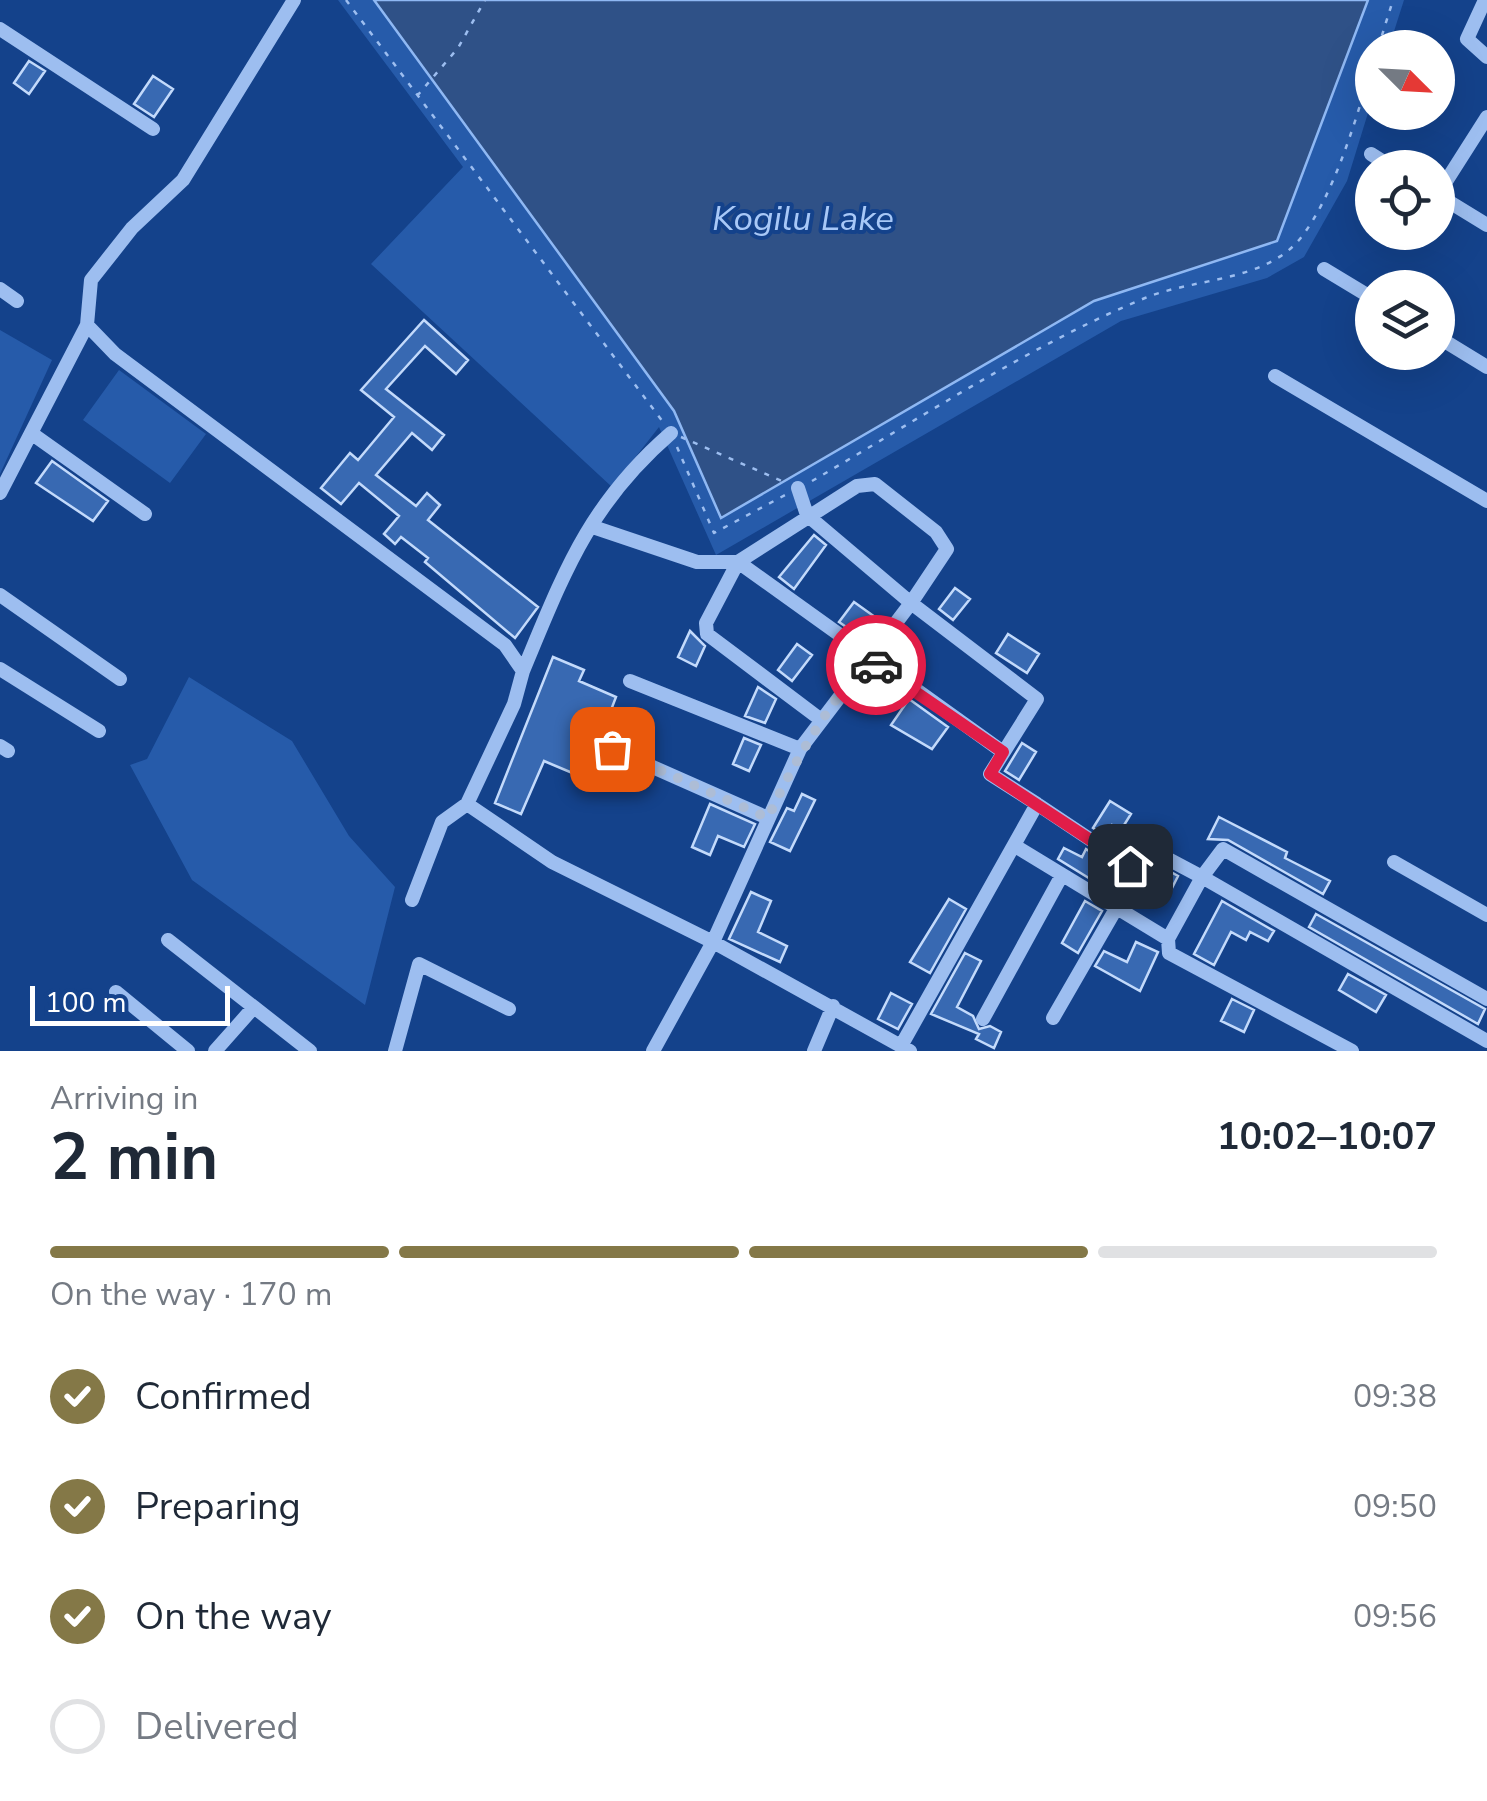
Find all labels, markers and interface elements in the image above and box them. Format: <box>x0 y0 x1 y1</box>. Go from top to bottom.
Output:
north arrow <box>1355 30 1455 130</box>
map controls <box>1355 30 1455 370</box>
button: locate <box>1355 150 1455 250</box>
water label: Kogilu Lake <box>712 195 894 242</box>
button: layers <box>1355 270 1455 370</box>
courier <box>826 615 926 715</box>
icon: car <box>849 638 904 693</box>
pin <box>570 707 655 792</box>
icon: bag <box>585 722 640 777</box>
pin <box>1088 824 1173 909</box>
icon: home <box>1103 839 1158 894</box>
scale bar <box>30 981 230 1026</box>
text: 100 m <box>45 984 127 1022</box>
text: Arriving in <box>50 1077 198 1120</box>
text: 10:02–10:07 <box>1217 1111 1437 1162</box>
text: 2 min <box>50 1113 218 1202</box>
text: On the way · 170 m <box>50 1273 332 1316</box>
icon: check <box>50 1369 105 1424</box>
text: Confirmed <box>135 1371 312 1422</box>
text: 09:38 <box>1353 1375 1437 1418</box>
icon: check <box>50 1479 105 1534</box>
text: Preparing <box>135 1481 301 1532</box>
text: 09:50 <box>1353 1485 1437 1528</box>
icon: check <box>50 1589 105 1644</box>
text: On the way <box>135 1591 331 1642</box>
text: 09:56 <box>1353 1595 1437 1638</box>
text: Delivered <box>135 1701 299 1752</box>

